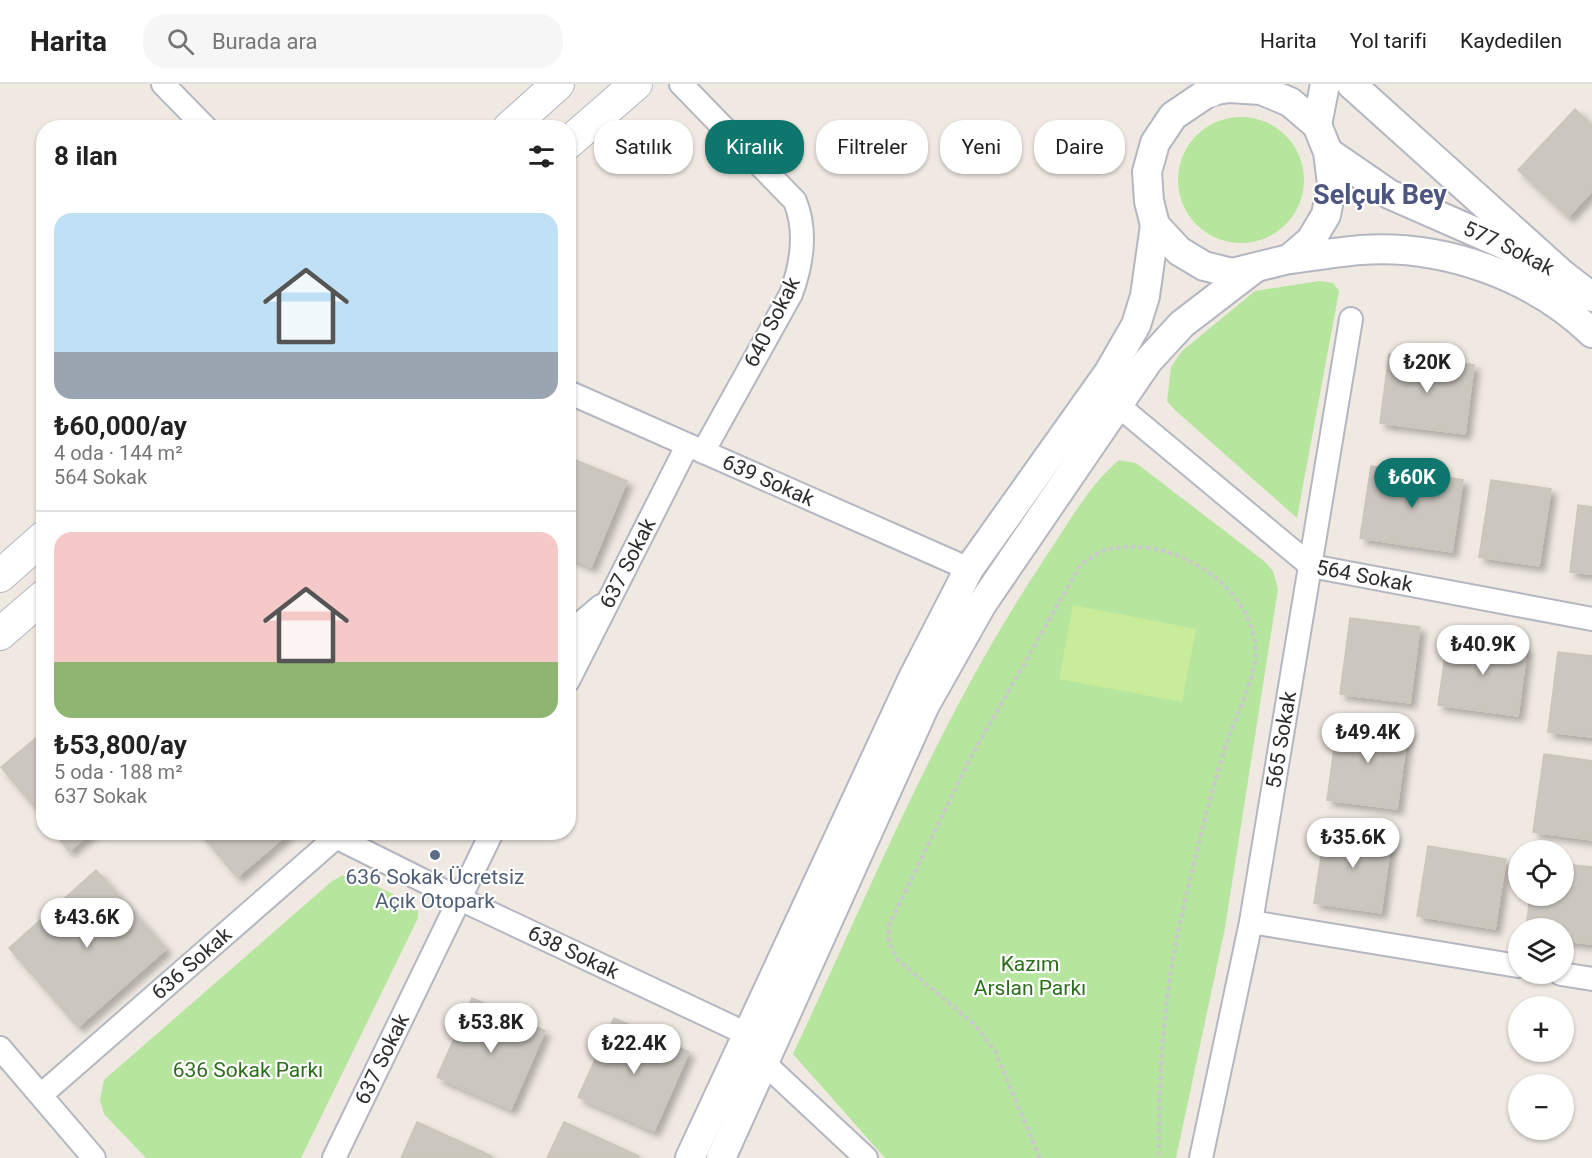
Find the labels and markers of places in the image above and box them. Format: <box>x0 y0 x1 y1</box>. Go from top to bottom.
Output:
pin: ₺20K <box>1391 343 1463 394</box>
pin: ₺60K <box>1376 458 1448 509</box>
pin: ₺40.9K <box>1434 625 1532 676</box>
pin: ₺49.4K <box>1319 713 1417 764</box>
pin: ₺35.6K <box>1304 818 1402 869</box>
marker: 636 Sokak Ücretsiz Açık Otopark <box>428 848 442 862</box>
place label: 636 Sokak Ücretsiz Açık Otopark <box>346 865 524 913</box>
pin: ₺43.6K <box>38 898 136 949</box>
pin: ₺53.8K <box>442 1003 540 1054</box>
pin: ₺22.4K <box>585 1024 683 1075</box>

